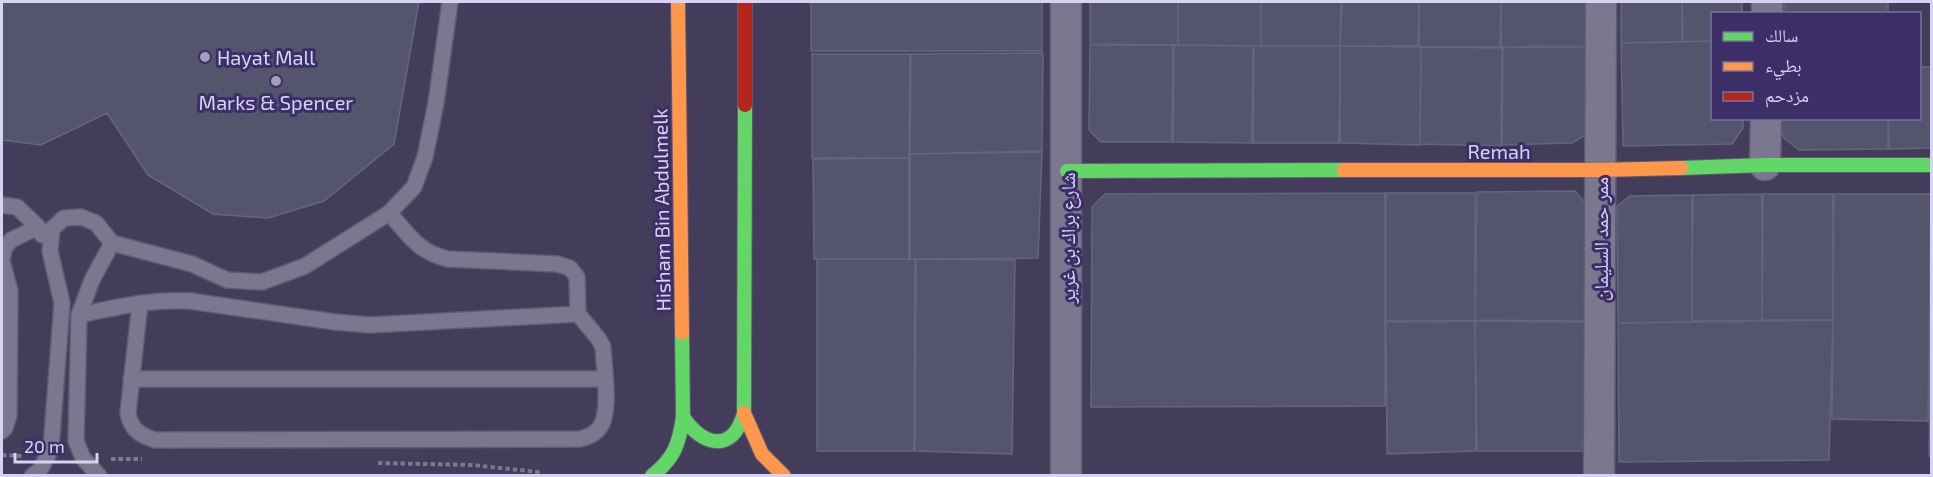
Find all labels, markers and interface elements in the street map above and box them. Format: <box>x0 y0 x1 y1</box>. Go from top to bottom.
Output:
legend <box>1711 12 1921 120</box>
text: سالك <box>1765 24 1798 46</box>
place label: Hayat Mall <box>217 45 315 69</box>
marker: Hayat Mall <box>198 50 212 64</box>
text: بطيء <box>1765 54 1802 81</box>
marker: Marks & Spencer <box>269 74 283 88</box>
text: مزدحم <box>1765 84 1809 108</box>
place label: Marks & Spencer <box>199 90 353 114</box>
street label: Hisham Bin Abdulmelk <box>647 108 675 312</box>
street label: Remah <box>1467 139 1531 163</box>
street label: شارع براك بن غرير <box>1055 172 1081 305</box>
street label: ممر حمد السليمان <box>1588 177 1613 301</box>
scale bar <box>15 426 98 464</box>
text: 20 m <box>24 435 65 457</box>

